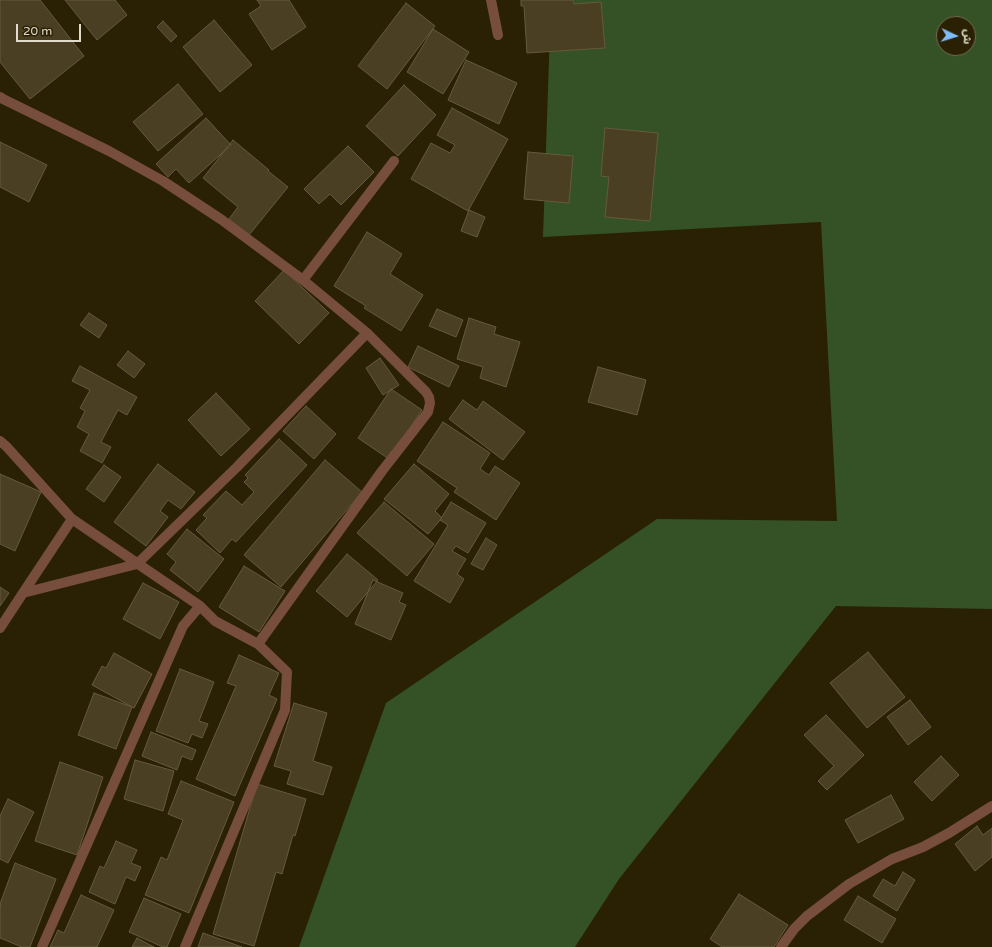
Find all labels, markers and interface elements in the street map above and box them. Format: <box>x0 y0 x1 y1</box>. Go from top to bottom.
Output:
scale bar <box>18 16 83 42</box>
north arrow <box>936 16 976 56</box>
text: 20 m <box>23 24 52 38</box>
text: ش <box>960 29 974 45</box>

